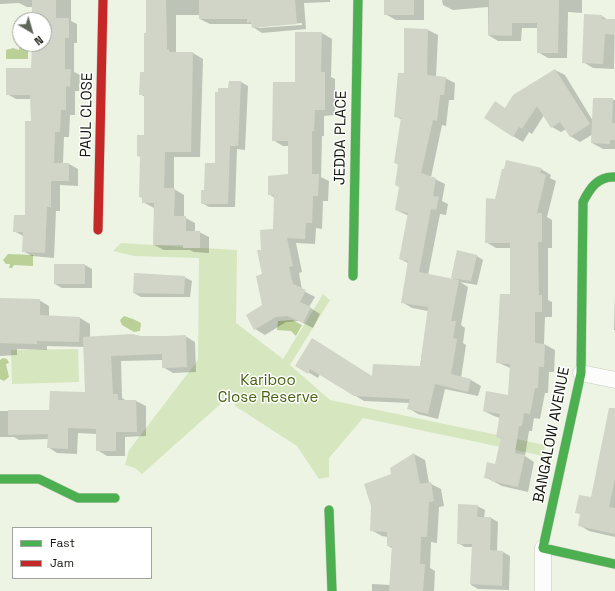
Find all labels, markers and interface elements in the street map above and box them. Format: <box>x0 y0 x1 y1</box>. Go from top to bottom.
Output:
north arrow <box>12 12 52 52</box>
text: N <box>32 33 46 48</box>
street label: PAUL CLOSE <box>77 73 97 157</box>
street label: JEDDA PLACE <box>331 91 351 185</box>
street label: BANGALOW AVENUE <box>530 365 574 505</box>
park label: Kariboo Close Reserve <box>218 372 318 407</box>
legend <box>12 527 152 579</box>
text: Fast <box>50 535 75 551</box>
text: Jam <box>50 555 74 571</box>

